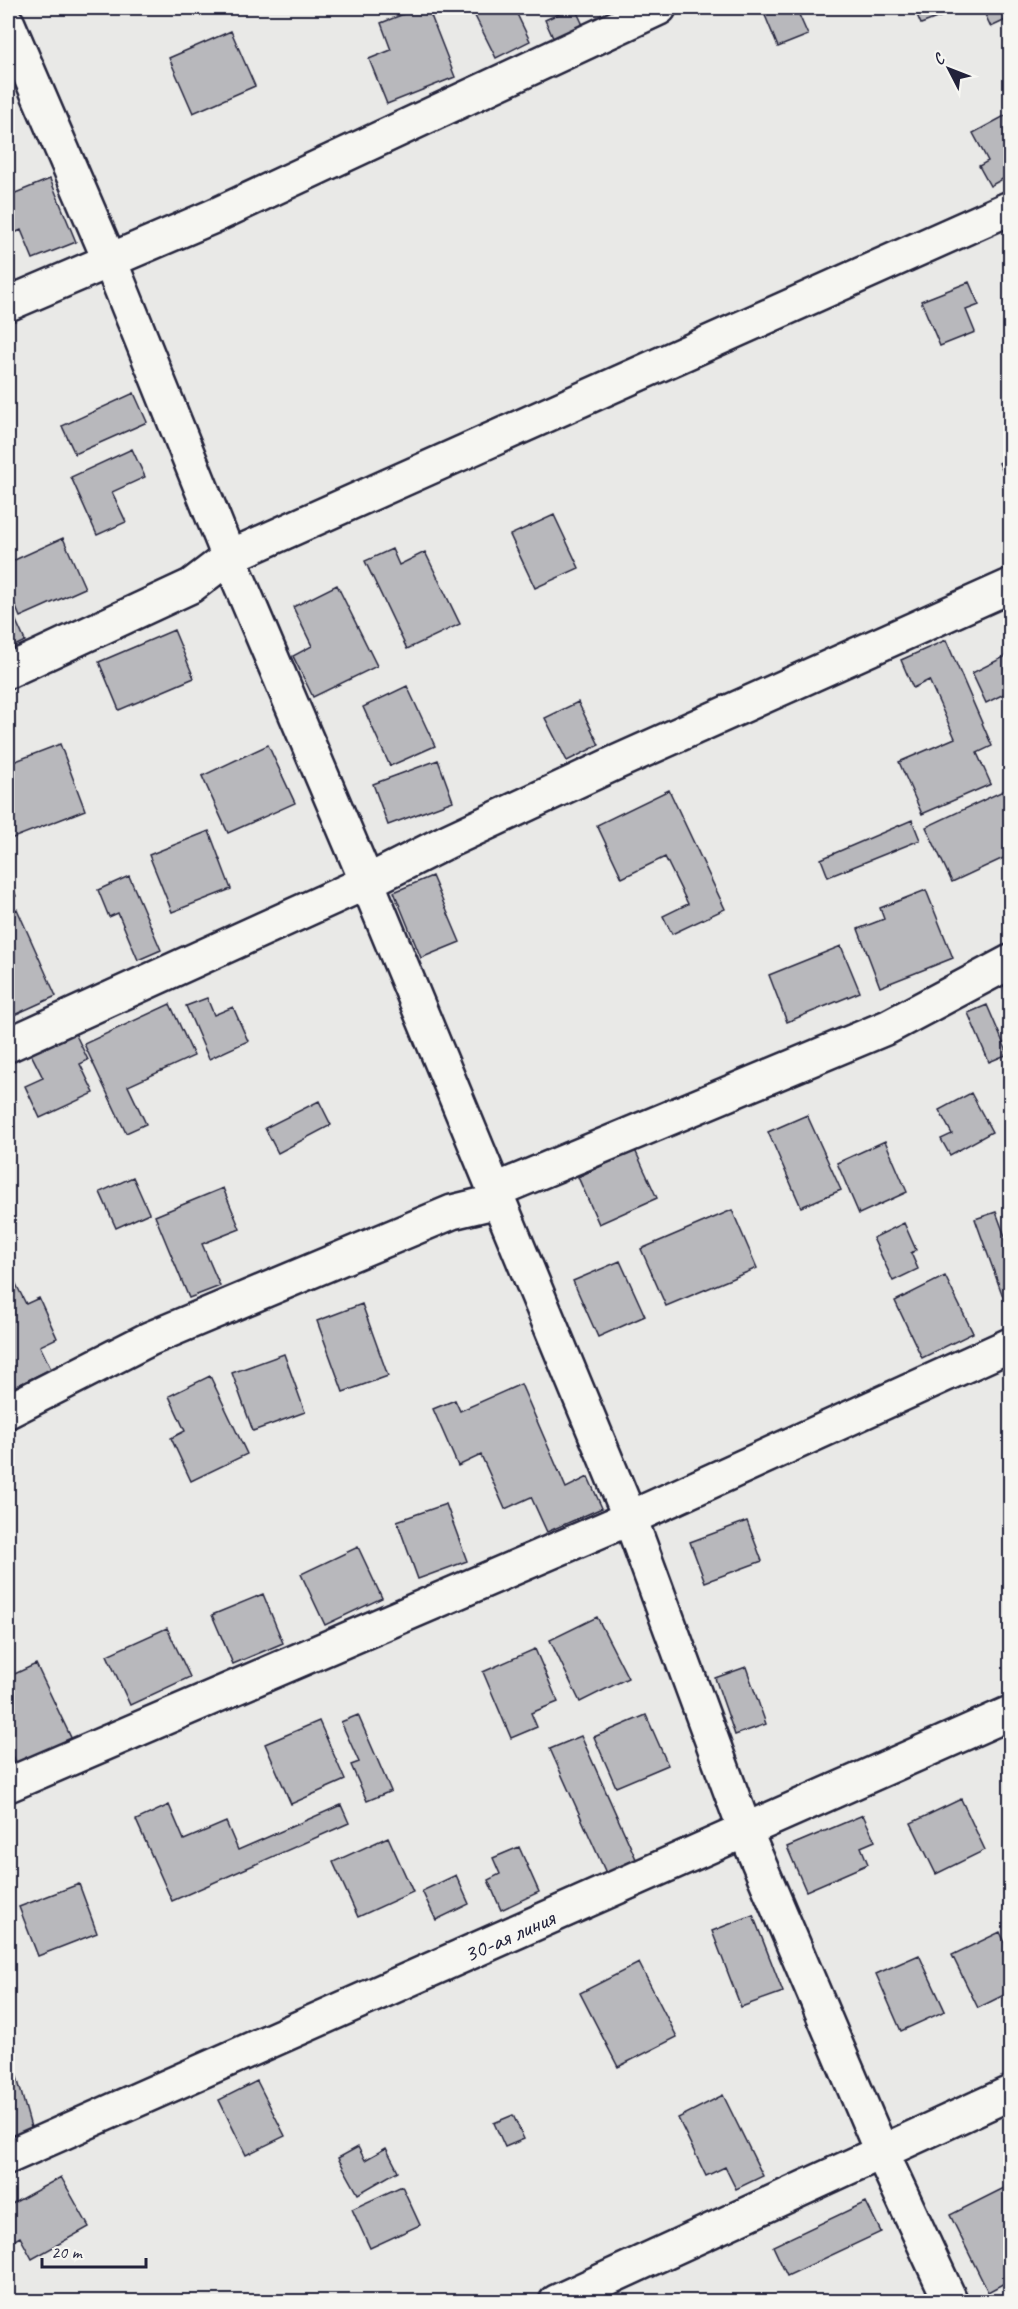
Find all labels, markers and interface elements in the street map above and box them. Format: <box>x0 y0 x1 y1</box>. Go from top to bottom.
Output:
north arrow <box>919 39 979 99</box>
text: С <box>929 48 950 69</box>
street label: 30-ая линия <box>459 1902 560 1969</box>
scale bar <box>42 2231 146 2269</box>
text: 20 m <box>51 2241 84 2263</box>

